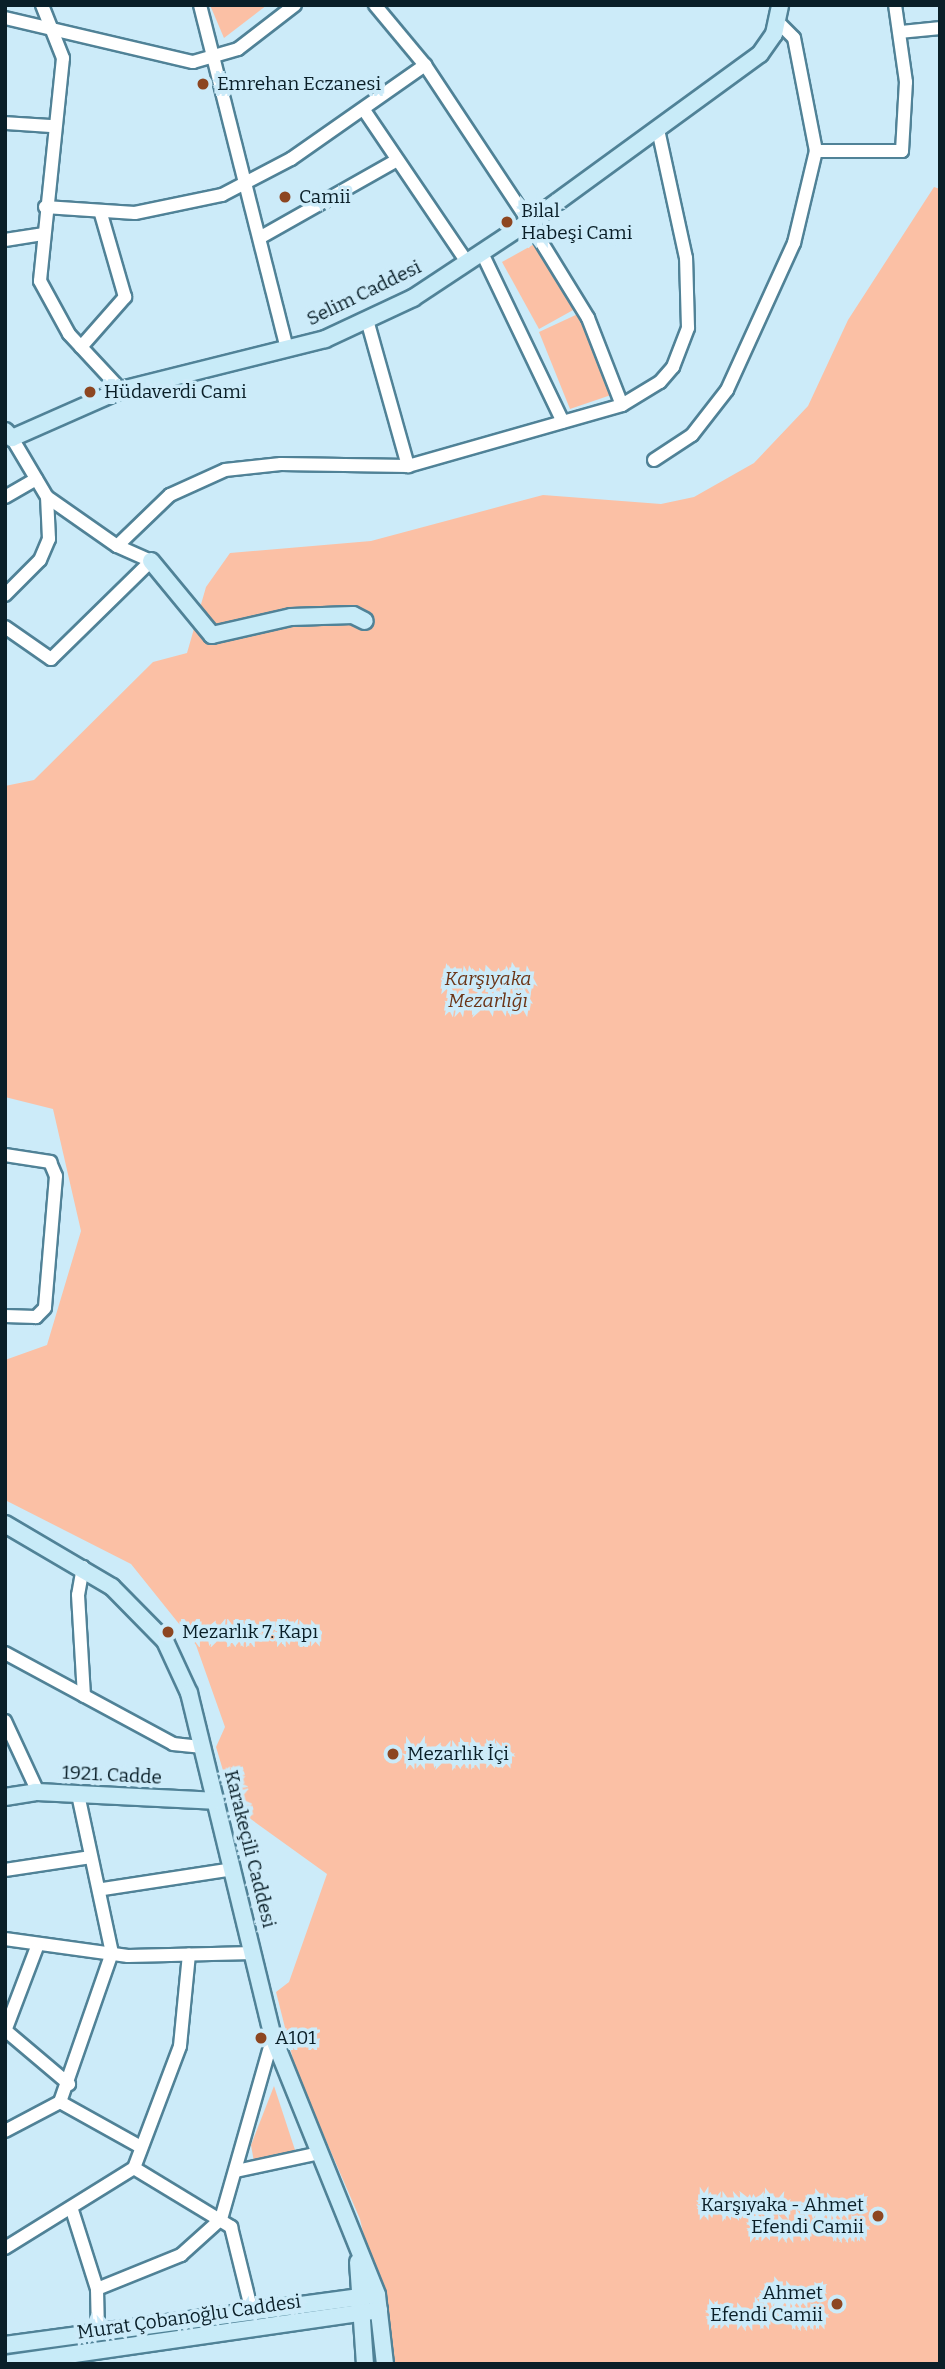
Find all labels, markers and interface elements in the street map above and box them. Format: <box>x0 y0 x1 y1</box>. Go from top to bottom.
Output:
place label: Emrehan Eczanesi <box>217 73 381 95</box>
marker: Emrehan Eczanesi <box>195 76 211 92</box>
place label: Camii <box>299 186 351 208</box>
marker: Camii <box>277 189 293 205</box>
place label: Bilal Habeşi Cami <box>521 200 632 244</box>
marker: Bilal Habeşi Cami <box>499 214 515 230</box>
street label: Selim Caddesi <box>303 255 425 331</box>
place label: Hüdaverdi Cami <box>104 381 247 403</box>
marker: Hüdaverdi Cami <box>82 384 98 400</box>
park label: Karşıyaka Mezarlığı <box>445 968 531 1012</box>
place label: Mezarlık 7. Kapı <box>182 1621 318 1643</box>
marker: Mezarlık 7. Kapı <box>160 1624 176 1640</box>
place label: Mezarlık İçi <box>407 1743 509 1765</box>
marker: Mezarlık İçi <box>385 1746 401 1762</box>
street label: 1921. Cadde <box>61 1761 163 1789</box>
street label: Karakeçili Caddesi <box>219 1768 281 1930</box>
place label: A101 <box>275 2027 316 2049</box>
marker: A101 <box>253 2030 269 2046</box>
place label: Karşıyaka - Ahmet Efendi Camii <box>701 2194 864 2238</box>
marker: Karşıyaka - Ahmet Efendi Camii <box>870 2208 886 2224</box>
place label: Ahmet Efendi Camii <box>710 2282 823 2326</box>
street label: Murat Çobanoğlu Caddesi <box>76 2290 302 2344</box>
marker: Ahmet Efendi Camii <box>829 2296 845 2312</box>

